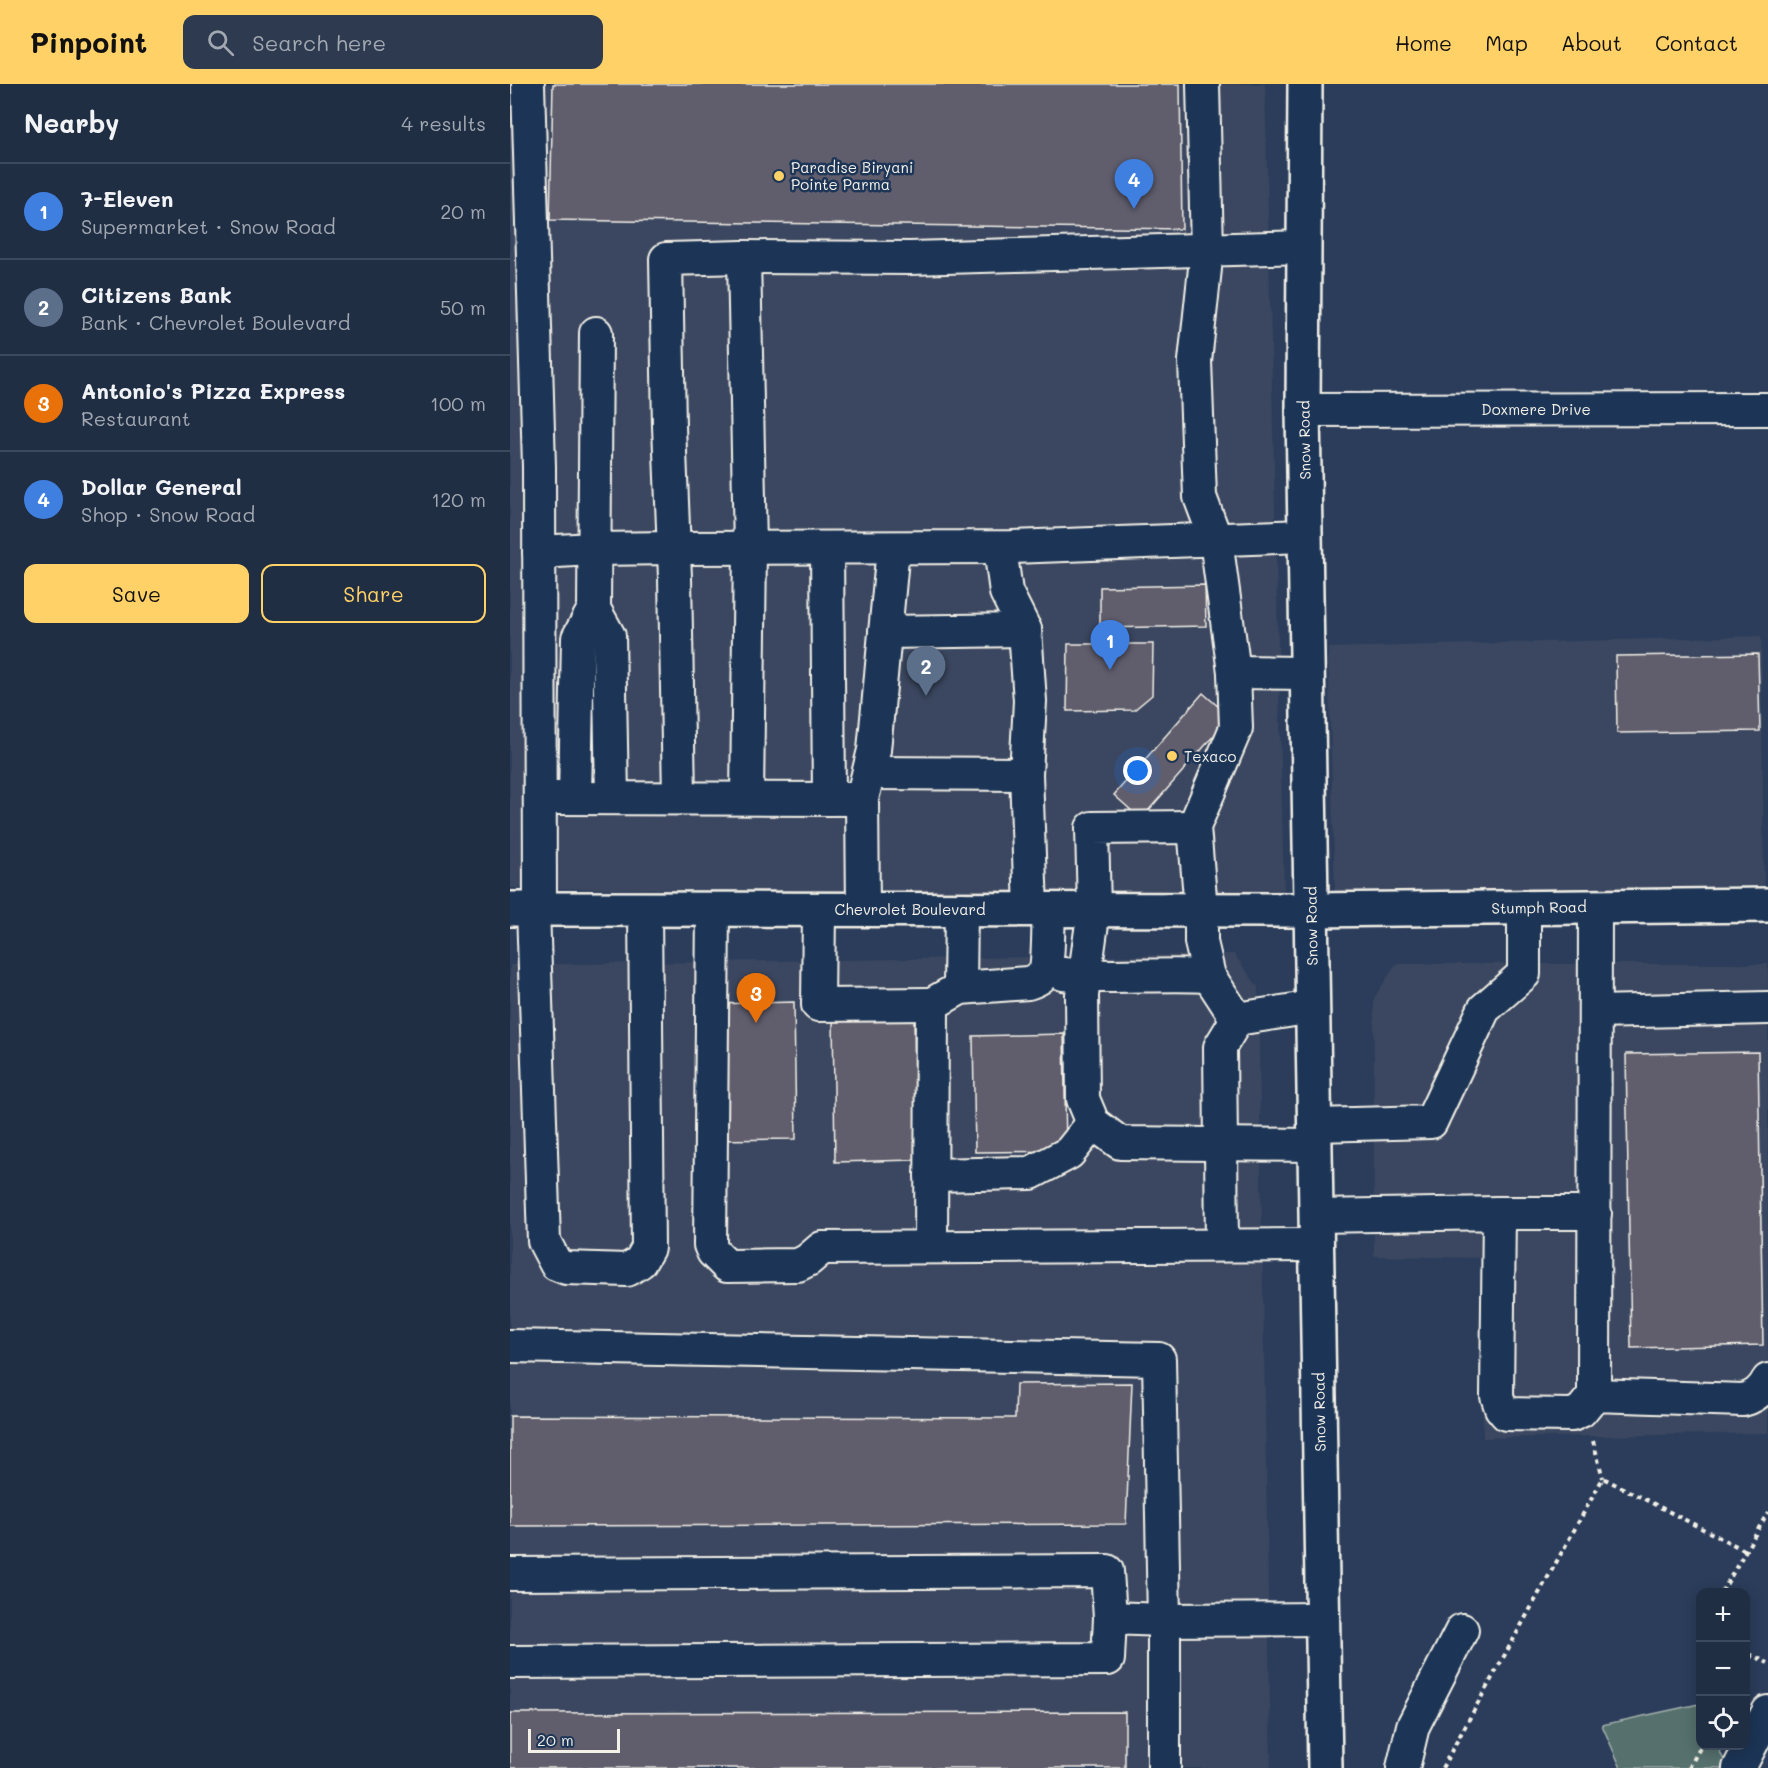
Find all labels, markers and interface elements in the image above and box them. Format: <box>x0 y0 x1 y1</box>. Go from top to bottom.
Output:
search box <box>183 15 603 69</box>
text: Pinpoint <box>30 24 147 60</box>
icon: search <box>204 26 237 59</box>
text: Search here <box>252 28 386 57</box>
text: Home <box>1395 29 1452 56</box>
text: Map <box>1485 29 1528 56</box>
text: About <box>1561 29 1622 56</box>
text: Contact <box>1655 29 1738 56</box>
text: Nearby <box>24 106 119 140</box>
text: 4 results <box>401 110 486 136</box>
place label: Paradise Biryani Pointe Parma <box>791 157 913 194</box>
pin: 4 <box>1114 160 1154 209</box>
marker: Paradise Biryani Pointe Parma <box>772 169 786 183</box>
text: 7-Eleven <box>81 184 173 213</box>
text: 1 <box>39 198 48 224</box>
text: 20 m <box>440 198 486 224</box>
text: Supermarket · Snow Road <box>81 213 336 239</box>
text: Citizens Bank <box>81 280 232 309</box>
text: 2 <box>38 294 49 320</box>
text: 50 m <box>440 294 486 320</box>
text: Bank · Chevrolet Boulevard <box>81 309 351 335</box>
text: Antonio's Pizza Express <box>81 376 345 405</box>
text: 3 <box>38 390 50 416</box>
text: 100 m <box>430 390 486 416</box>
street label: Doxmere Drive <box>1481 399 1591 419</box>
street label: Snow Road <box>1293 400 1315 480</box>
text: Restaurant <box>81 405 191 431</box>
text: Dollar General <box>81 472 242 501</box>
text: 4 <box>37 486 50 512</box>
text: 120 m <box>431 486 486 512</box>
text: Shop · Snow Road <box>81 501 255 527</box>
button: Save <box>24 564 249 623</box>
button: Share <box>261 564 486 623</box>
pin: 1 <box>1090 620 1130 670</box>
pin: 2 <box>906 646 946 696</box>
place label: Texaco <box>1184 746 1236 766</box>
marker: Texaco <box>1165 749 1179 763</box>
your location <box>1123 756 1152 785</box>
street label: Snow Road <box>1300 886 1322 966</box>
street label: Stumph Road <box>1491 896 1587 918</box>
street label: Chevrolet Boulevard <box>834 899 986 919</box>
pin: 3 <box>736 974 776 1023</box>
street label: Snow Road <box>1308 1372 1330 1452</box>
map controls <box>1696 1588 1750 1750</box>
button: + <box>1696 1588 1750 1642</box>
button: − <box>1696 1642 1750 1696</box>
button: locate <box>1696 1696 1750 1750</box>
scale bar <box>528 1726 620 1754</box>
text: 20 m <box>537 1729 574 1750</box>

